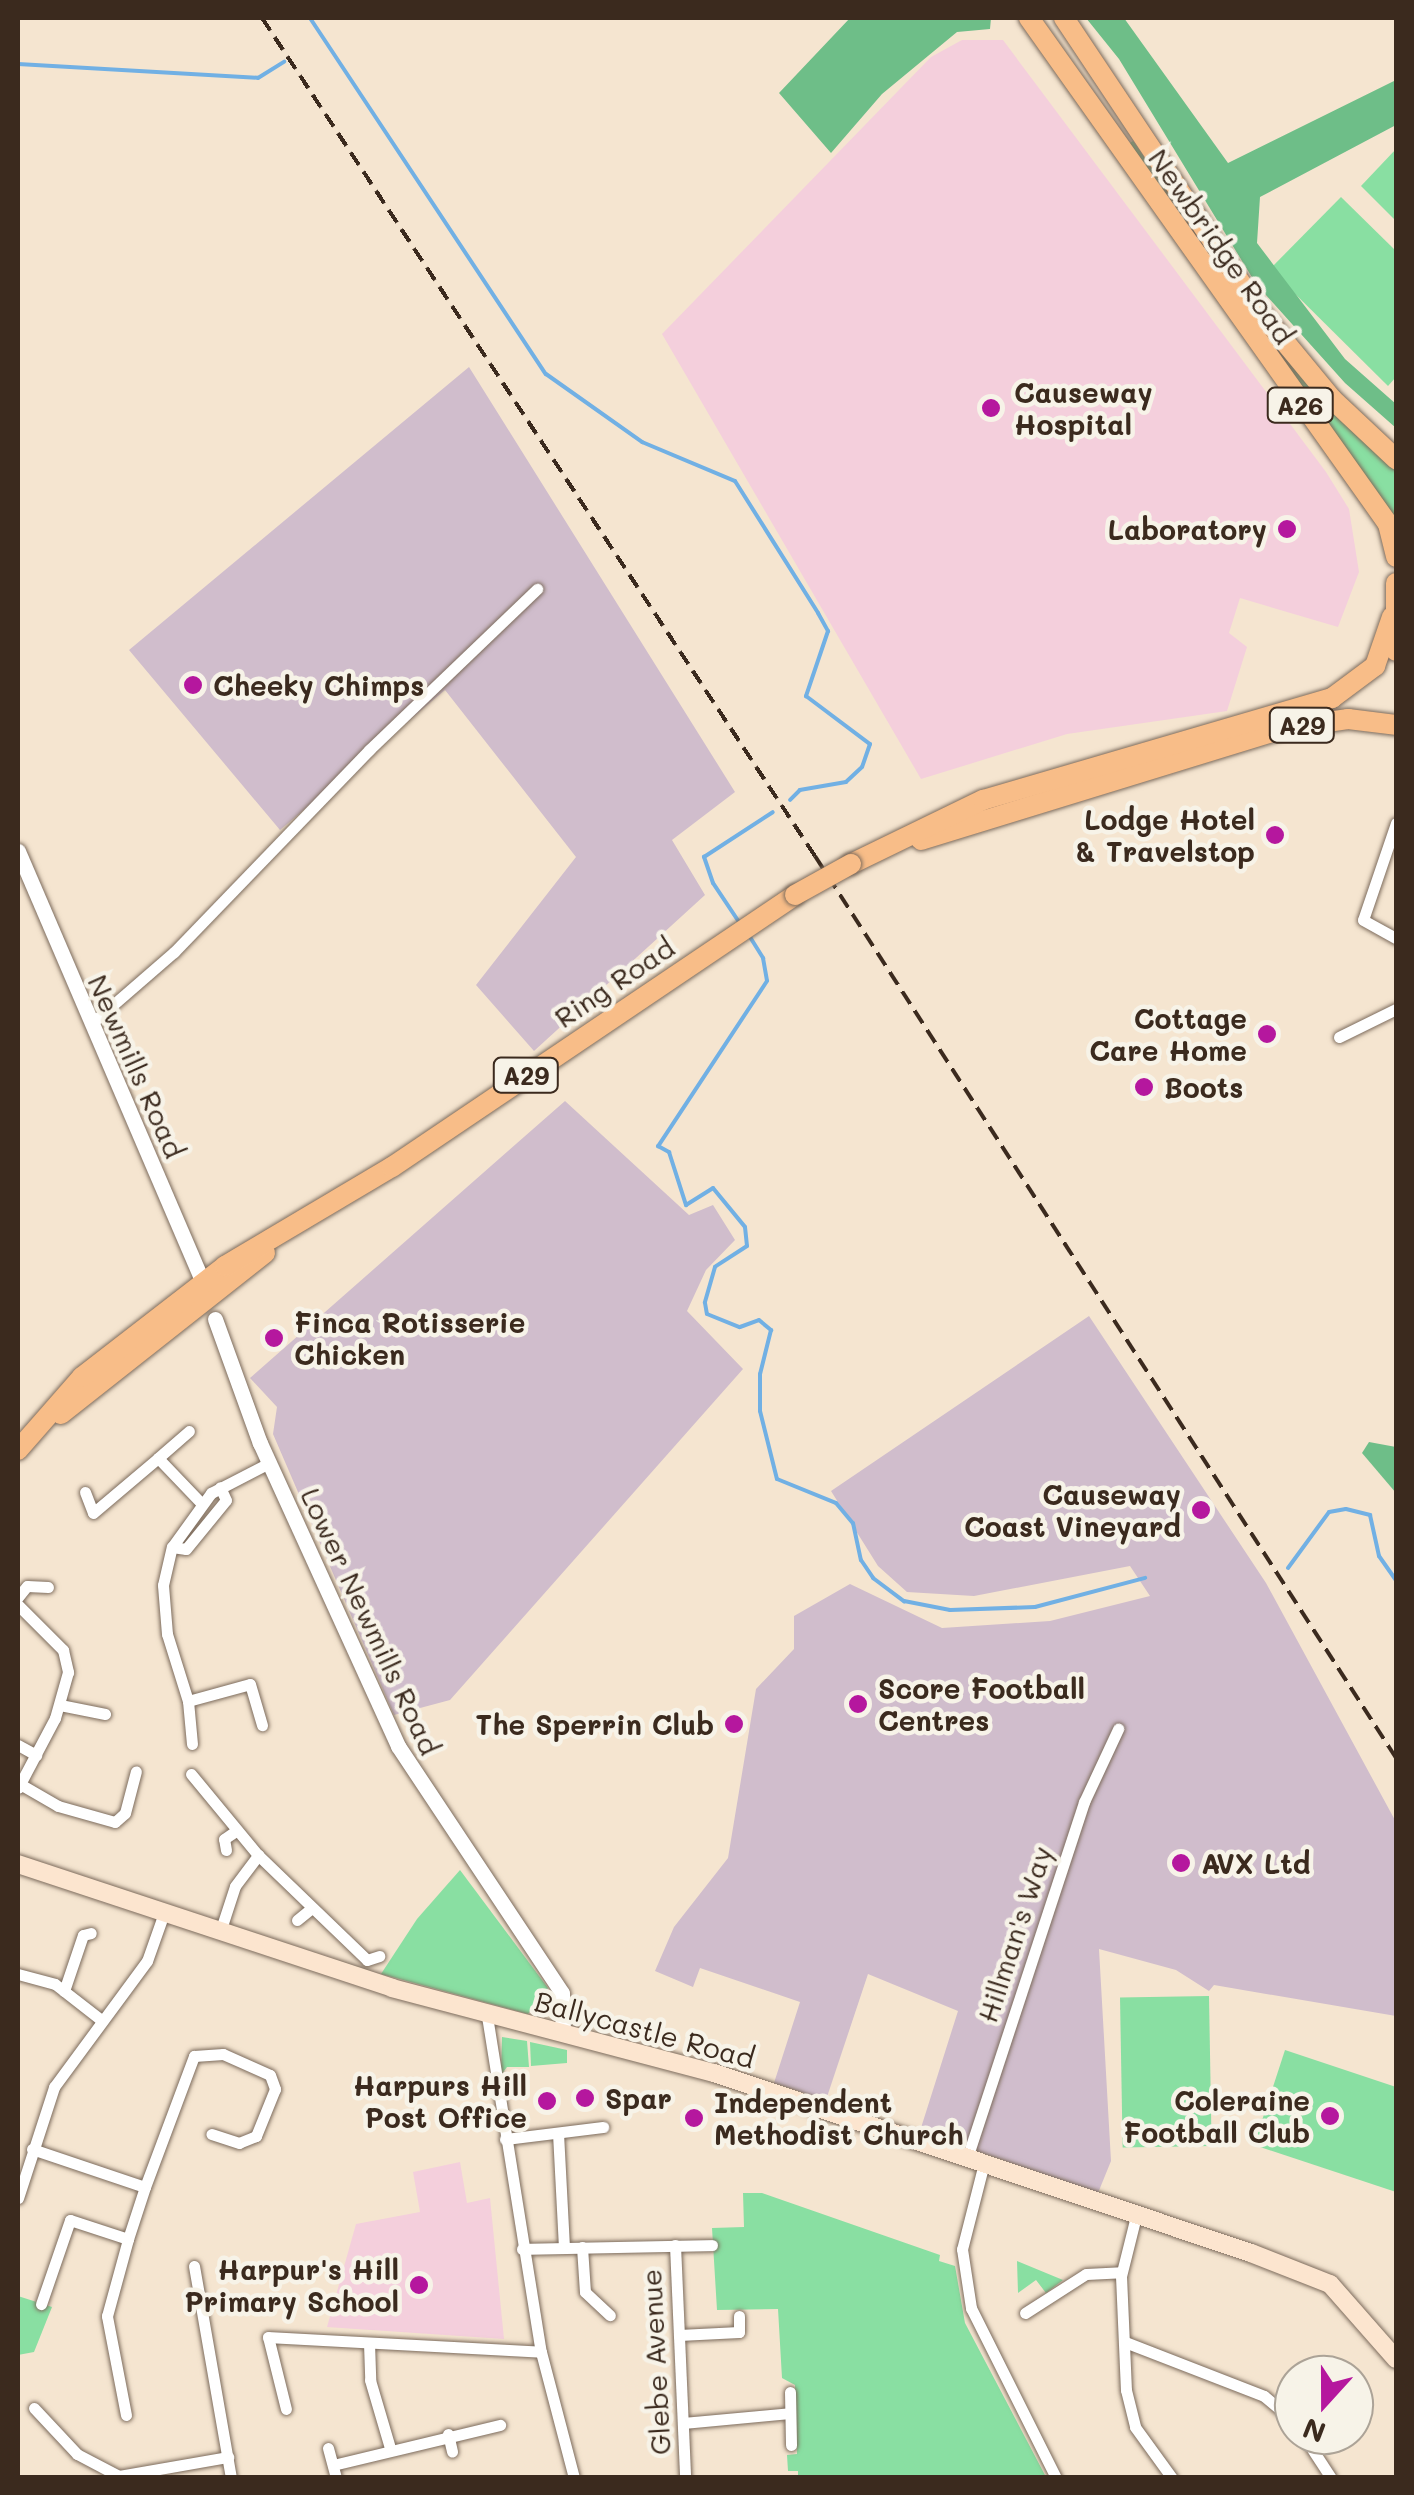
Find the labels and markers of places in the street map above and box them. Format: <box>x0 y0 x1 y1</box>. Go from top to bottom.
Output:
place label: Causeway Hospital <box>1014 375 1153 441</box>
marker: Causeway Hospital <box>978 395 1004 421</box>
place label: Laboratory <box>1108 512 1267 546</box>
marker: Laboratory <box>1276 518 1298 540</box>
place label: Cheeky Chimps <box>213 668 424 702</box>
marker: Cheeky Chimps <box>182 674 204 696</box>
place label: Lodge Hotel & Travelstop <box>1075 802 1255 868</box>
marker: Lodge Hotel & Travelstop <box>1264 824 1286 846</box>
place label: Cottage Care Home <box>1089 1001 1247 1067</box>
marker: Cottage Care Home <box>1256 1023 1278 1045</box>
place label: Boots <box>1164 1070 1243 1104</box>
marker: Boots <box>1133 1076 1155 1098</box>
place label: Finca Rotisserie Chicken <box>294 1305 525 1371</box>
marker: Finca Rotisserie Chicken <box>263 1327 285 1349</box>
place label: Causeway Coast Vineyard <box>964 1477 1181 1543</box>
marker: Causeway Coast Vineyard <box>1190 1499 1212 1521</box>
place label: Score Football Centres <box>878 1671 1085 1737</box>
marker: Score Football Centres <box>847 1693 869 1715</box>
place label: The Sperrin Club <box>476 1707 714 1741</box>
marker: The Sperrin Club <box>723 1713 745 1735</box>
place label: AVX Ltd <box>1201 1846 1310 1880</box>
marker: AVX Ltd <box>1170 1852 1192 1874</box>
place label: Harpurs Hill Post Office <box>353 2068 527 2134</box>
place label: Spar <box>605 2081 672 2115</box>
place label: Coleraine Football Club <box>1123 2083 1310 2149</box>
place label: Independent Methodist Church <box>714 2085 964 2151</box>
marker: Spar <box>574 2087 596 2109</box>
marker: Harpurs Hill Post Office <box>536 2090 558 2112</box>
marker: Coleraine Football Club <box>1319 2105 1341 2127</box>
marker: Independent Methodist Church <box>683 2107 705 2129</box>
place label: Harpur's Hill Primary School <box>184 2252 399 2318</box>
marker: Harpur's Hill Primary School <box>408 2274 430 2296</box>

